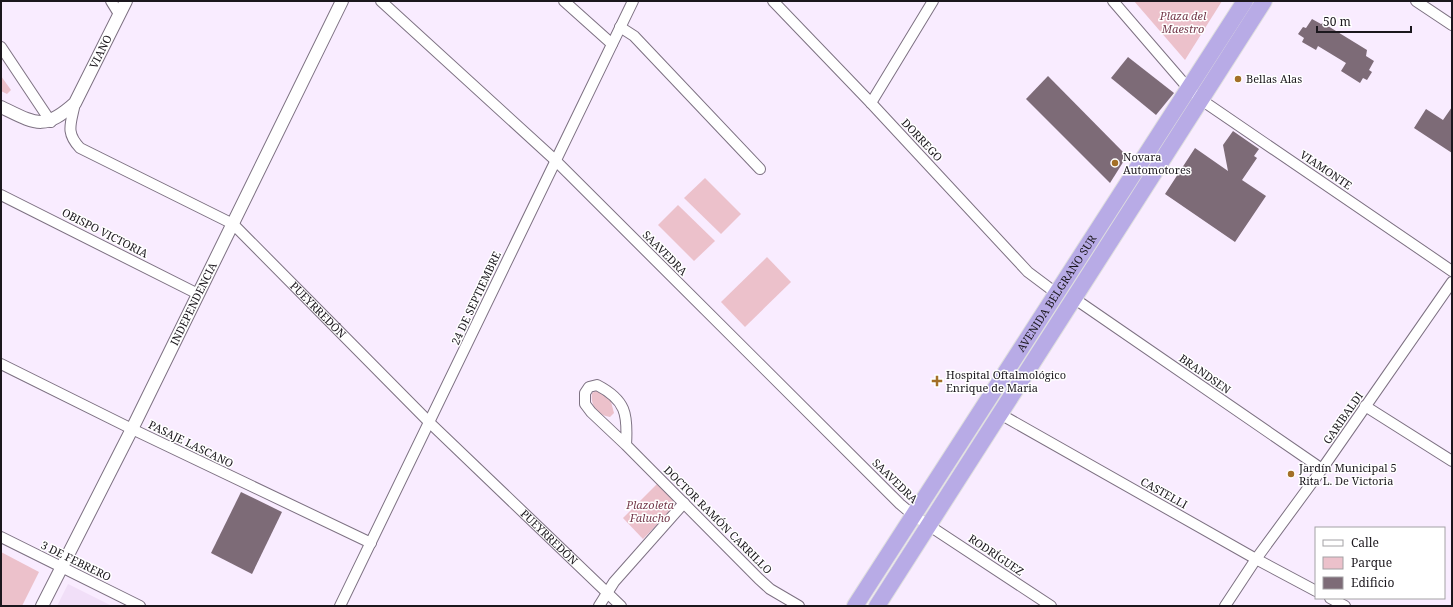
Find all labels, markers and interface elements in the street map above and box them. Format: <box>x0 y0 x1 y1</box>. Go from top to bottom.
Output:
park label: Plaza del Maestro <box>1159 8 1207 36</box>
scale bar <box>1317 8 1411 34</box>
text: 50 m <box>1323 13 1351 30</box>
street label: VIANO <box>85 32 115 71</box>
place label: Bellas Alas <box>1246 71 1302 86</box>
marker: Bellas Alas <box>1233 74 1243 84</box>
street label: DORREGO <box>899 115 946 164</box>
street label: VIAMONTE <box>1297 147 1355 193</box>
place label: Novara Automotores <box>1123 149 1191 177</box>
marker: Novara Automotores <box>1110 158 1120 168</box>
street label: OBISPO VICTORIA <box>60 204 151 261</box>
street label: SAAVEDRA <box>640 227 691 279</box>
street label: AVENIDA BELGRANO SUR <box>1013 231 1100 354</box>
street label: 24 DE SEPTIEMBRE <box>447 248 504 347</box>
street label: INDEPENDENCIA <box>166 259 220 348</box>
street label: PUEYRREDÓN <box>287 278 350 342</box>
street label: BRANDSEN <box>1176 350 1235 397</box>
place label: Hospital Oftalmológico Enrique de Maria <box>946 367 1066 395</box>
marker: Hospital Oftalmológico Enrique de Maria <box>931 375 943 387</box>
street label: GARIBALDI <box>1319 389 1366 447</box>
street label: PASAJE LASCANO <box>146 416 236 471</box>
street label: SAAVEDRA <box>869 455 921 506</box>
place label: Jardín Municipal 5 Rita L. De Victoria <box>1298 460 1397 488</box>
street label: DOCTOR RAMÓN CARRILLO <box>661 462 776 577</box>
marker: Jardín Municipal 5 Rita L. De Victoria <box>1286 469 1296 479</box>
street label: CASTELLI <box>1138 473 1190 512</box>
park label: Plazoleta Falucho <box>625 497 674 525</box>
street label: PUEYRREDÓN <box>518 506 582 568</box>
legend <box>1315 527 1445 599</box>
street label: RODRÍGUEZ <box>966 531 1027 579</box>
text: Calle <box>1351 534 1379 551</box>
street label: 3 DE FEBRERO <box>39 537 114 584</box>
text: Parque <box>1351 554 1392 571</box>
text: Edificio <box>1351 574 1394 591</box>

